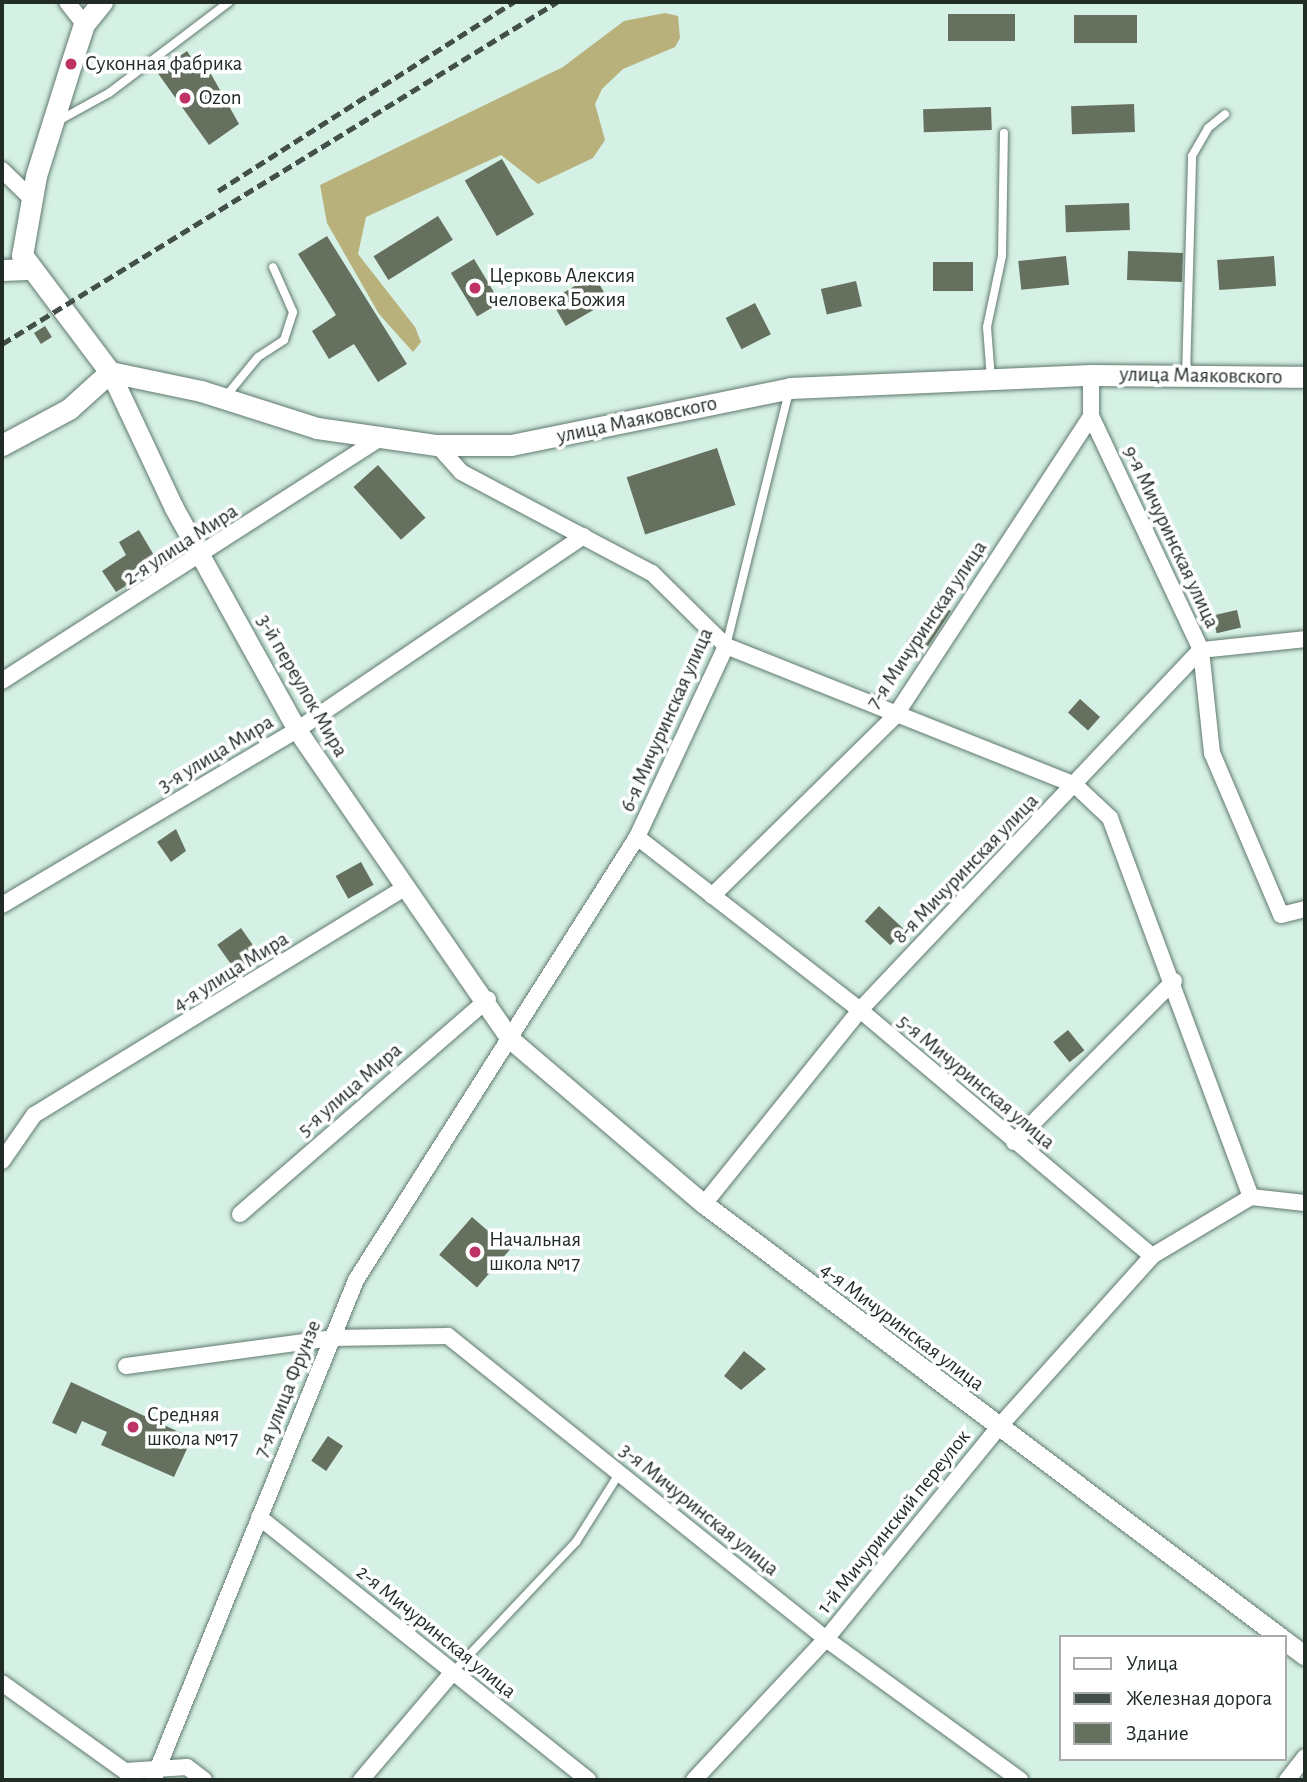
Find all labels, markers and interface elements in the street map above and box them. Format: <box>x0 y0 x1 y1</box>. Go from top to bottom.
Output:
place label: Суконная фабрика <box>85 51 242 77</box>
marker: Суконная фабрика <box>63 56 79 72</box>
place label: Ozon <box>199 85 242 111</box>
marker: Ozon <box>177 90 193 106</box>
place label: Церковь Алексия человека Божия <box>489 263 635 313</box>
marker: Церковь Алексия человека Божия <box>467 280 483 296</box>
street label: улица Маяковского <box>1119 362 1283 390</box>
street label: улица Маяковского <box>555 391 719 449</box>
street label: 9-я Мичуринская улица <box>1118 442 1224 632</box>
street label: 2-я улица Мира <box>119 499 243 591</box>
street label: 7-я Мичуринская улица <box>861 536 993 714</box>
street label: 3-й переулок Мира <box>251 610 353 762</box>
street label: 6-я Мичуринская улица <box>615 624 719 816</box>
street label: 3-я улица Мира <box>154 710 278 798</box>
street label: 8-я Мичуринская улица <box>888 789 1044 949</box>
street label: 4-я улица Мира <box>169 926 293 1018</box>
street label: 5-я Мичуринская улица <box>892 1009 1060 1155</box>
street label: 5-я улица Мира <box>293 1038 407 1142</box>
place label: Начальная школа №17 <box>489 1227 581 1277</box>
marker: Начальная школа №17 <box>467 1244 483 1260</box>
street label: 4-я Мичуринская улица <box>815 1257 989 1397</box>
street label: 7-я улица Фрунзе <box>249 1317 327 1461</box>
place label: Средняя школа №17 <box>147 1402 238 1452</box>
marker: Средняя школа №17 <box>125 1419 141 1435</box>
street label: 1-й Мичуринский переулок <box>812 1425 976 1619</box>
street label: 3-я Мичуринская улица <box>614 1438 784 1582</box>
street label: 2-я Мичуринская улица <box>351 1560 521 1704</box>
legend <box>1058 1635 1286 1761</box>
text: Улица <box>1126 1653 1178 1674</box>
text: Железная дорога <box>1126 1688 1272 1709</box>
text: Здание <box>1126 1723 1189 1744</box>

